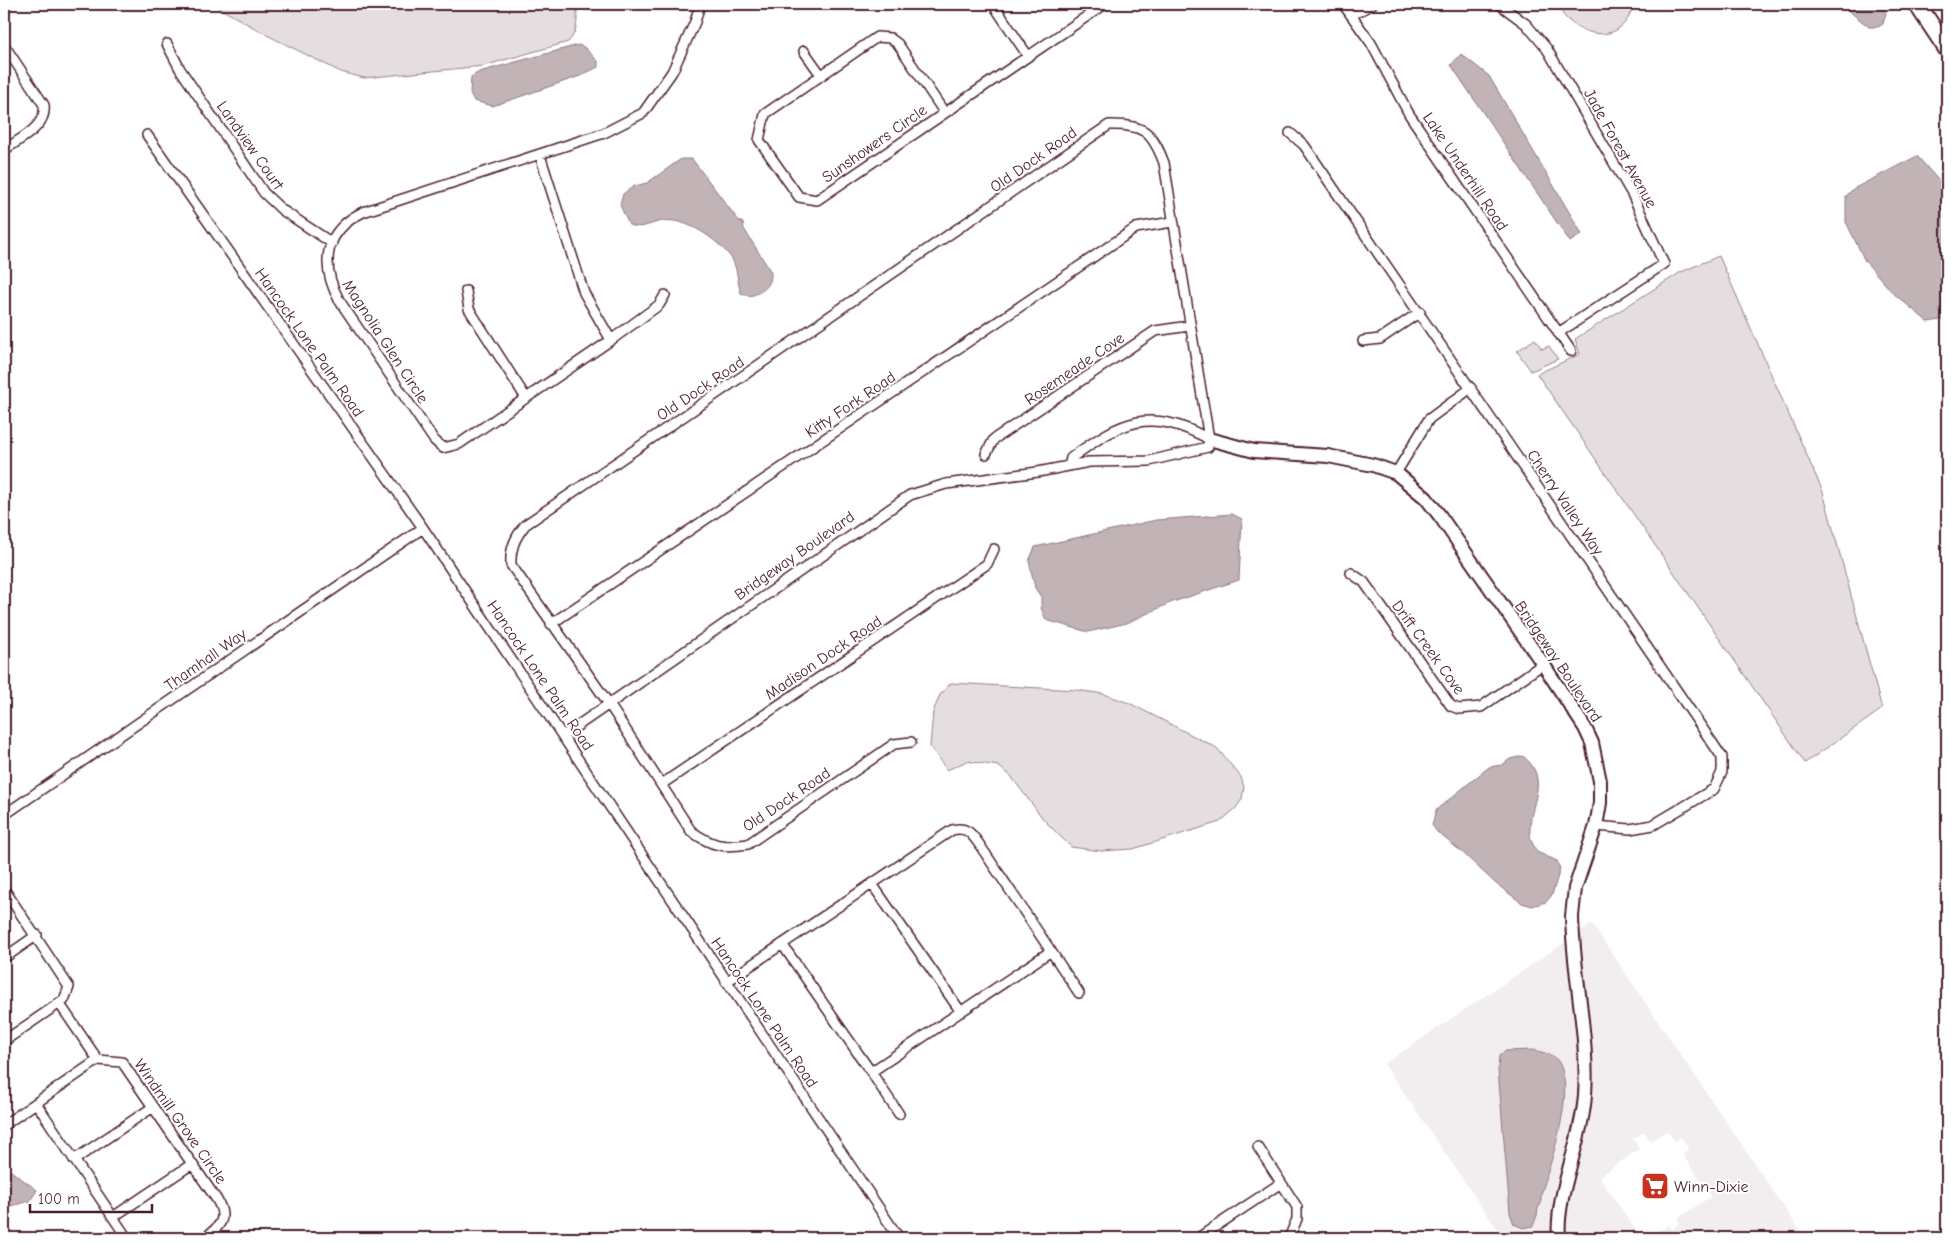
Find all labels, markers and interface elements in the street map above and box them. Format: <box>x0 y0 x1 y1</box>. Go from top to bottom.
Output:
street label: Jade Forest Avenue <box>1580 86 1660 211</box>
street label: Landview Court <box>213 98 288 194</box>
street label: Sunshowers Circle <box>819 101 930 187</box>
street label: Lake Underhill Road <box>1419 109 1511 234</box>
street label: Old Dock Road <box>987 123 1080 196</box>
street label: Hancock Lone Palm Road <box>251 265 367 420</box>
street label: Magnolia Glen Circle <box>338 276 432 407</box>
street label: Rosemeade Cove <box>1021 329 1128 409</box>
street label: Old Dock Road <box>653 353 748 425</box>
street label: Kitty Fork Road <box>802 368 899 442</box>
street label: Cherry Valley Way <box>1523 446 1608 559</box>
street label: Bridgeway Boulevard <box>731 508 858 604</box>
street label: Hancock Lone Palm Road <box>483 597 597 754</box>
street label: Drift Creek Cove <box>1388 597 1468 698</box>
street label: Bridgeway Boulevard <box>1511 598 1605 725</box>
street label: Madison Dock Road <box>762 612 885 704</box>
street label: Thamhall Way <box>161 624 251 695</box>
street label: Old Dock Road <box>739 764 834 836</box>
street label: Hancock Lone Palm Road <box>707 934 821 1091</box>
street label: Windmill Grove Circle <box>130 1056 230 1187</box>
supermarket icon: Winn-Dixie <box>1640 1171 1670 1201</box>
place label: Winn-Dixie <box>1674 1178 1749 1196</box>
scale bar <box>30 1182 152 1214</box>
text: 100 m <box>38 1190 80 1208</box>

